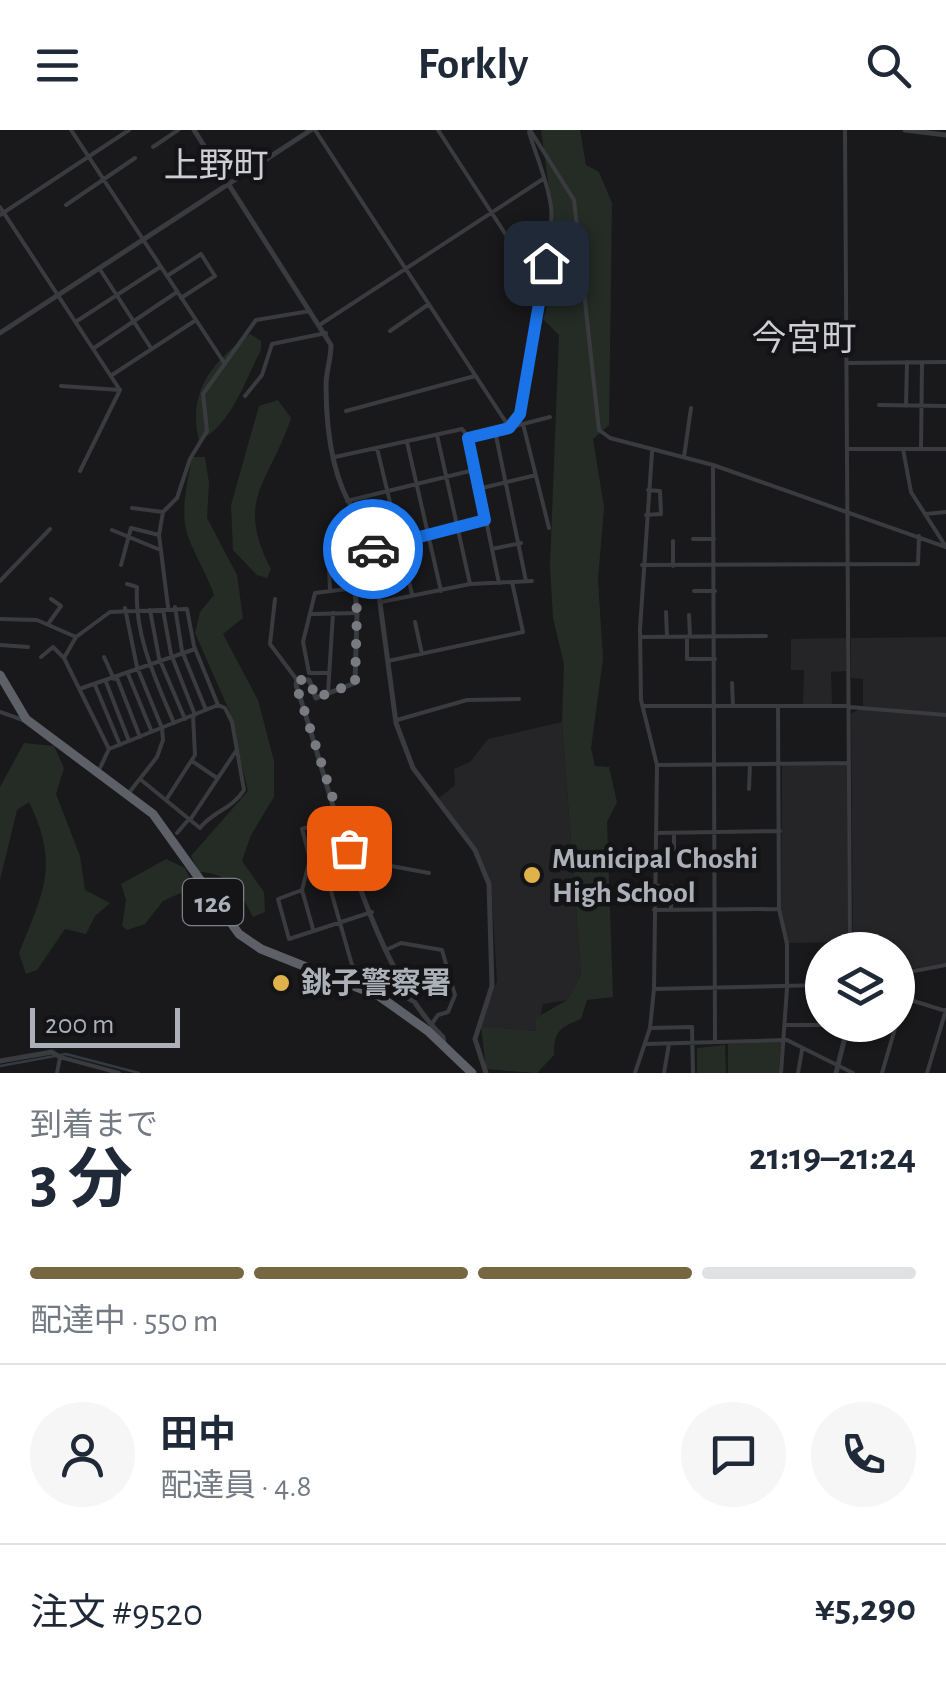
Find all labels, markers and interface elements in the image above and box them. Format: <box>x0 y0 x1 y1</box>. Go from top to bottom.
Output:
icon: menu <box>30 38 85 93</box>
icon: search <box>861 38 916 93</box>
text: Forkly <box>418 42 528 87</box>
district label: 上野町 <box>163 148 269 184</box>
pin <box>504 221 589 306</box>
icon: home <box>519 236 574 291</box>
district label: 今宮町 <box>751 320 857 357</box>
courier <box>323 499 423 599</box>
icon: car <box>346 522 401 577</box>
pin <box>307 806 392 891</box>
icon: bag <box>322 821 377 876</box>
place label: Municipal Choshi High School <box>552 844 758 908</box>
marker: Municipal Choshi High School <box>521 864 543 886</box>
road number: 126 <box>183 879 243 925</box>
map controls <box>805 932 915 1042</box>
button: layers <box>805 932 915 1042</box>
place label: 銚子警察署 <box>301 967 451 999</box>
marker: 銚子警察署 <box>270 972 292 994</box>
scale bar <box>30 1003 180 1048</box>
text: 200 m <box>45 1011 114 1039</box>
text: 到着まで <box>30 1109 158 1141</box>
text: 21:19–21:24 <box>749 1139 916 1177</box>
text: 3 分 <box>30 1149 133 1214</box>
text: 配達中 · 550 m <box>30 1305 218 1337</box>
button: person <box>30 1402 135 1507</box>
button: chat <box>681 1402 786 1507</box>
button: phone <box>811 1402 916 1507</box>
text: 田中 <box>160 1417 236 1455</box>
text: 配達員 · 4.8 <box>160 1470 312 1502</box>
text: ¥5,290 <box>815 1590 916 1628</box>
text: 注文 #9520 <box>30 1595 203 1633</box>

